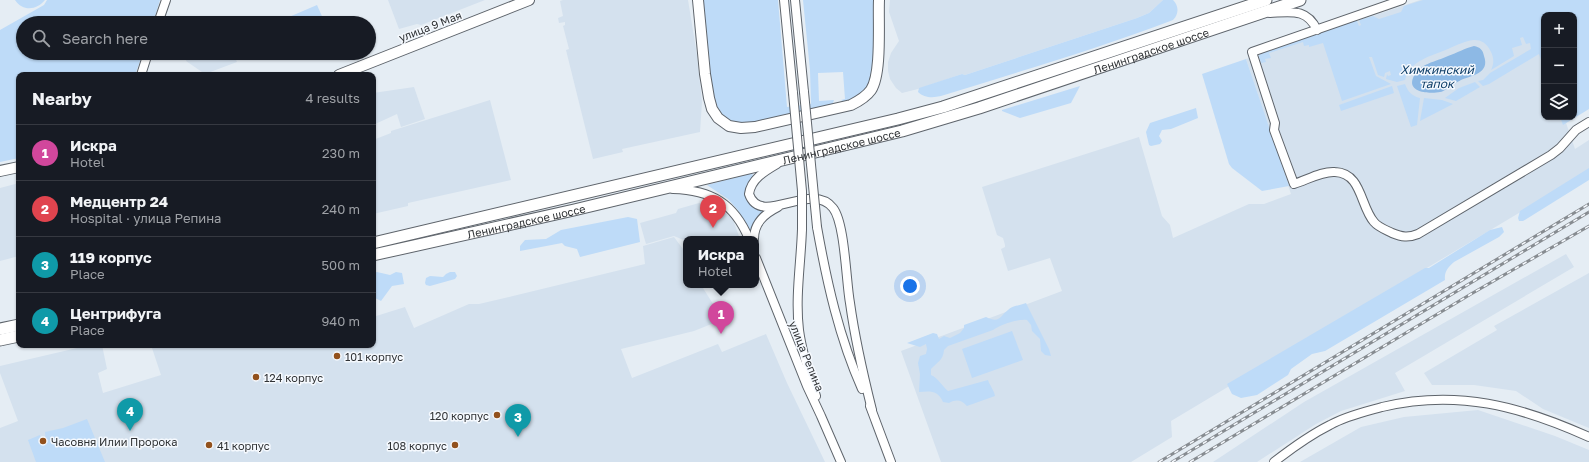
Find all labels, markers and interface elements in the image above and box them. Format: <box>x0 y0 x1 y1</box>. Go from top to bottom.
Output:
street label: улица 9 Мая <box>397 8 463 44</box>
map controls <box>1541 12 1577 120</box>
button: + <box>1541 12 1577 48</box>
search box <box>16 16 376 60</box>
street label: Ленинградское шоссе <box>1091 25 1210 76</box>
icon: search <box>30 27 52 49</box>
text: Search here <box>62 29 148 47</box>
button: − <box>1541 48 1577 84</box>
water label: Химкинский тапок <box>1400 62 1474 91</box>
button: layers <box>1541 84 1577 120</box>
text: Nearby <box>32 88 92 109</box>
text: 4 results <box>306 90 360 106</box>
street label: Ленинградское шоссе <box>781 125 902 166</box>
text: Искра <box>70 136 117 154</box>
text: 1 <box>42 145 48 161</box>
text: 230 m <box>322 145 360 161</box>
text: Hotel <box>70 154 105 170</box>
text: Медцентр 24 <box>70 192 168 210</box>
pin: 2 <box>700 195 726 228</box>
text: 2 <box>41 201 49 217</box>
text: 240 m <box>322 201 360 217</box>
street label: Ленинградское шоссе <box>466 201 587 240</box>
text: Hospital · улица Репина <box>70 210 221 226</box>
popup <box>683 236 759 288</box>
text: Искра <box>698 245 744 263</box>
text: 119 корпус <box>70 248 152 266</box>
text: 3 <box>41 257 49 273</box>
text: 500 m <box>322 257 360 273</box>
text: Hotel <box>698 263 732 279</box>
text: Place <box>70 266 105 282</box>
your location <box>900 276 920 296</box>
pin: 1 <box>708 301 734 334</box>
text: Центрифуга <box>70 304 161 322</box>
text: 4 <box>41 313 49 329</box>
text: 940 m <box>321 313 360 329</box>
street label: улица Репина <box>787 319 827 393</box>
text: Place <box>70 322 105 338</box>
place label: 101 корпус <box>345 350 403 363</box>
marker: 101 корпус <box>332 351 342 361</box>
place label: 124 корпус <box>264 371 323 384</box>
marker: 124 корпус <box>251 372 261 382</box>
pin: 4 <box>117 398 143 431</box>
pin: 3 <box>505 404 531 437</box>
place label: 120 корпус <box>430 409 489 422</box>
marker: 120 корпус <box>492 410 502 420</box>
place label: Часовня Илии Пророка <box>51 435 178 448</box>
marker: Часовня Илии Пророка <box>38 436 48 446</box>
place label: 41 корпус <box>217 439 270 452</box>
place label: 108 корпус <box>387 439 447 452</box>
marker: 41 корпус <box>204 440 214 450</box>
marker: 108 корпус <box>450 440 460 450</box>

